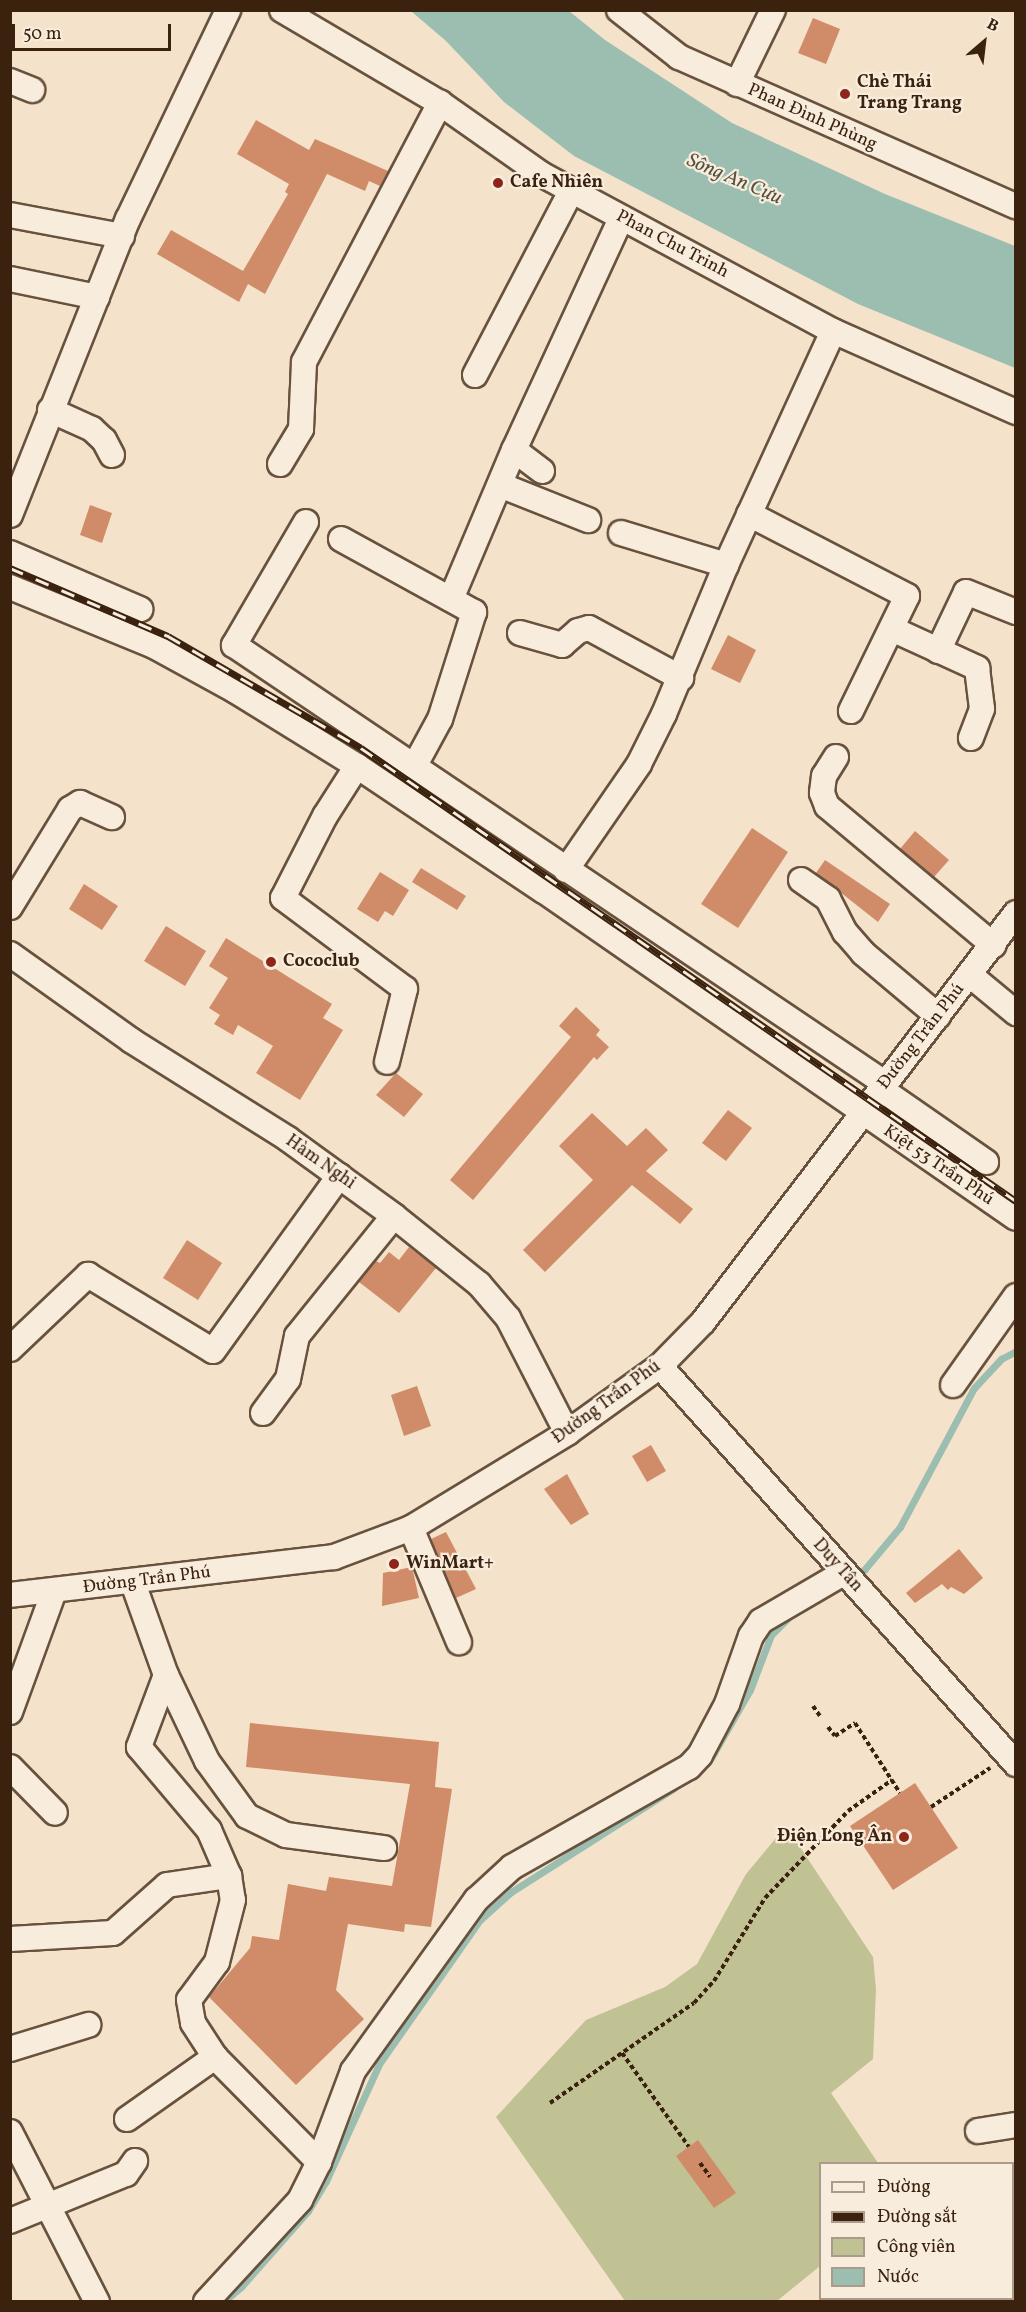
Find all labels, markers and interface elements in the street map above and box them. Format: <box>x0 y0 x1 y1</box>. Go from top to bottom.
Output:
scale bar <box>15 12 174 50</box>
north arrow <box>954 12 1014 72</box>
text: B <box>983 14 1002 38</box>
text: 50 m <box>23 22 62 47</box>
place label: Chè Thái Trang Trang <box>857 73 962 116</box>
street label: Phan Đình Phùng <box>744 80 880 156</box>
marker: Chè Thái Trang Trang <box>838 87 852 101</box>
water label: Sông An Cựu <box>683 149 785 211</box>
place label: Cafe Nhiên <box>510 172 603 194</box>
marker: Cafe Nhiên <box>491 176 505 190</box>
street label: Phan Chu Trinh <box>612 206 732 284</box>
place label: Cococlub <box>283 951 360 973</box>
marker: Cococlub <box>264 955 278 969</box>
street label: Đường Trần Phú <box>874 979 970 1095</box>
street label: Kiệt 53 Trần Phú <box>878 1121 998 1211</box>
street label: Hàm Nghi <box>281 1131 359 1195</box>
street label: Đường Trần Phú <box>548 1356 666 1450</box>
street label: Duy Tân <box>807 1534 867 1598</box>
place label: WinMart+ <box>406 1553 494 1575</box>
marker: WinMart+ <box>387 1557 401 1571</box>
street label: Đường Trần Phú <box>82 1562 212 1600</box>
place label: Điện Long Ân <box>777 1826 892 1848</box>
marker: Điện Long Ân <box>897 1830 911 1844</box>
legend <box>819 2162 1014 2300</box>
text: Đường <box>877 2175 931 2200</box>
text: Đường sắt <box>877 2205 957 2230</box>
text: Công viên <box>877 2235 956 2260</box>
text: Nước <box>877 2265 919 2290</box>

